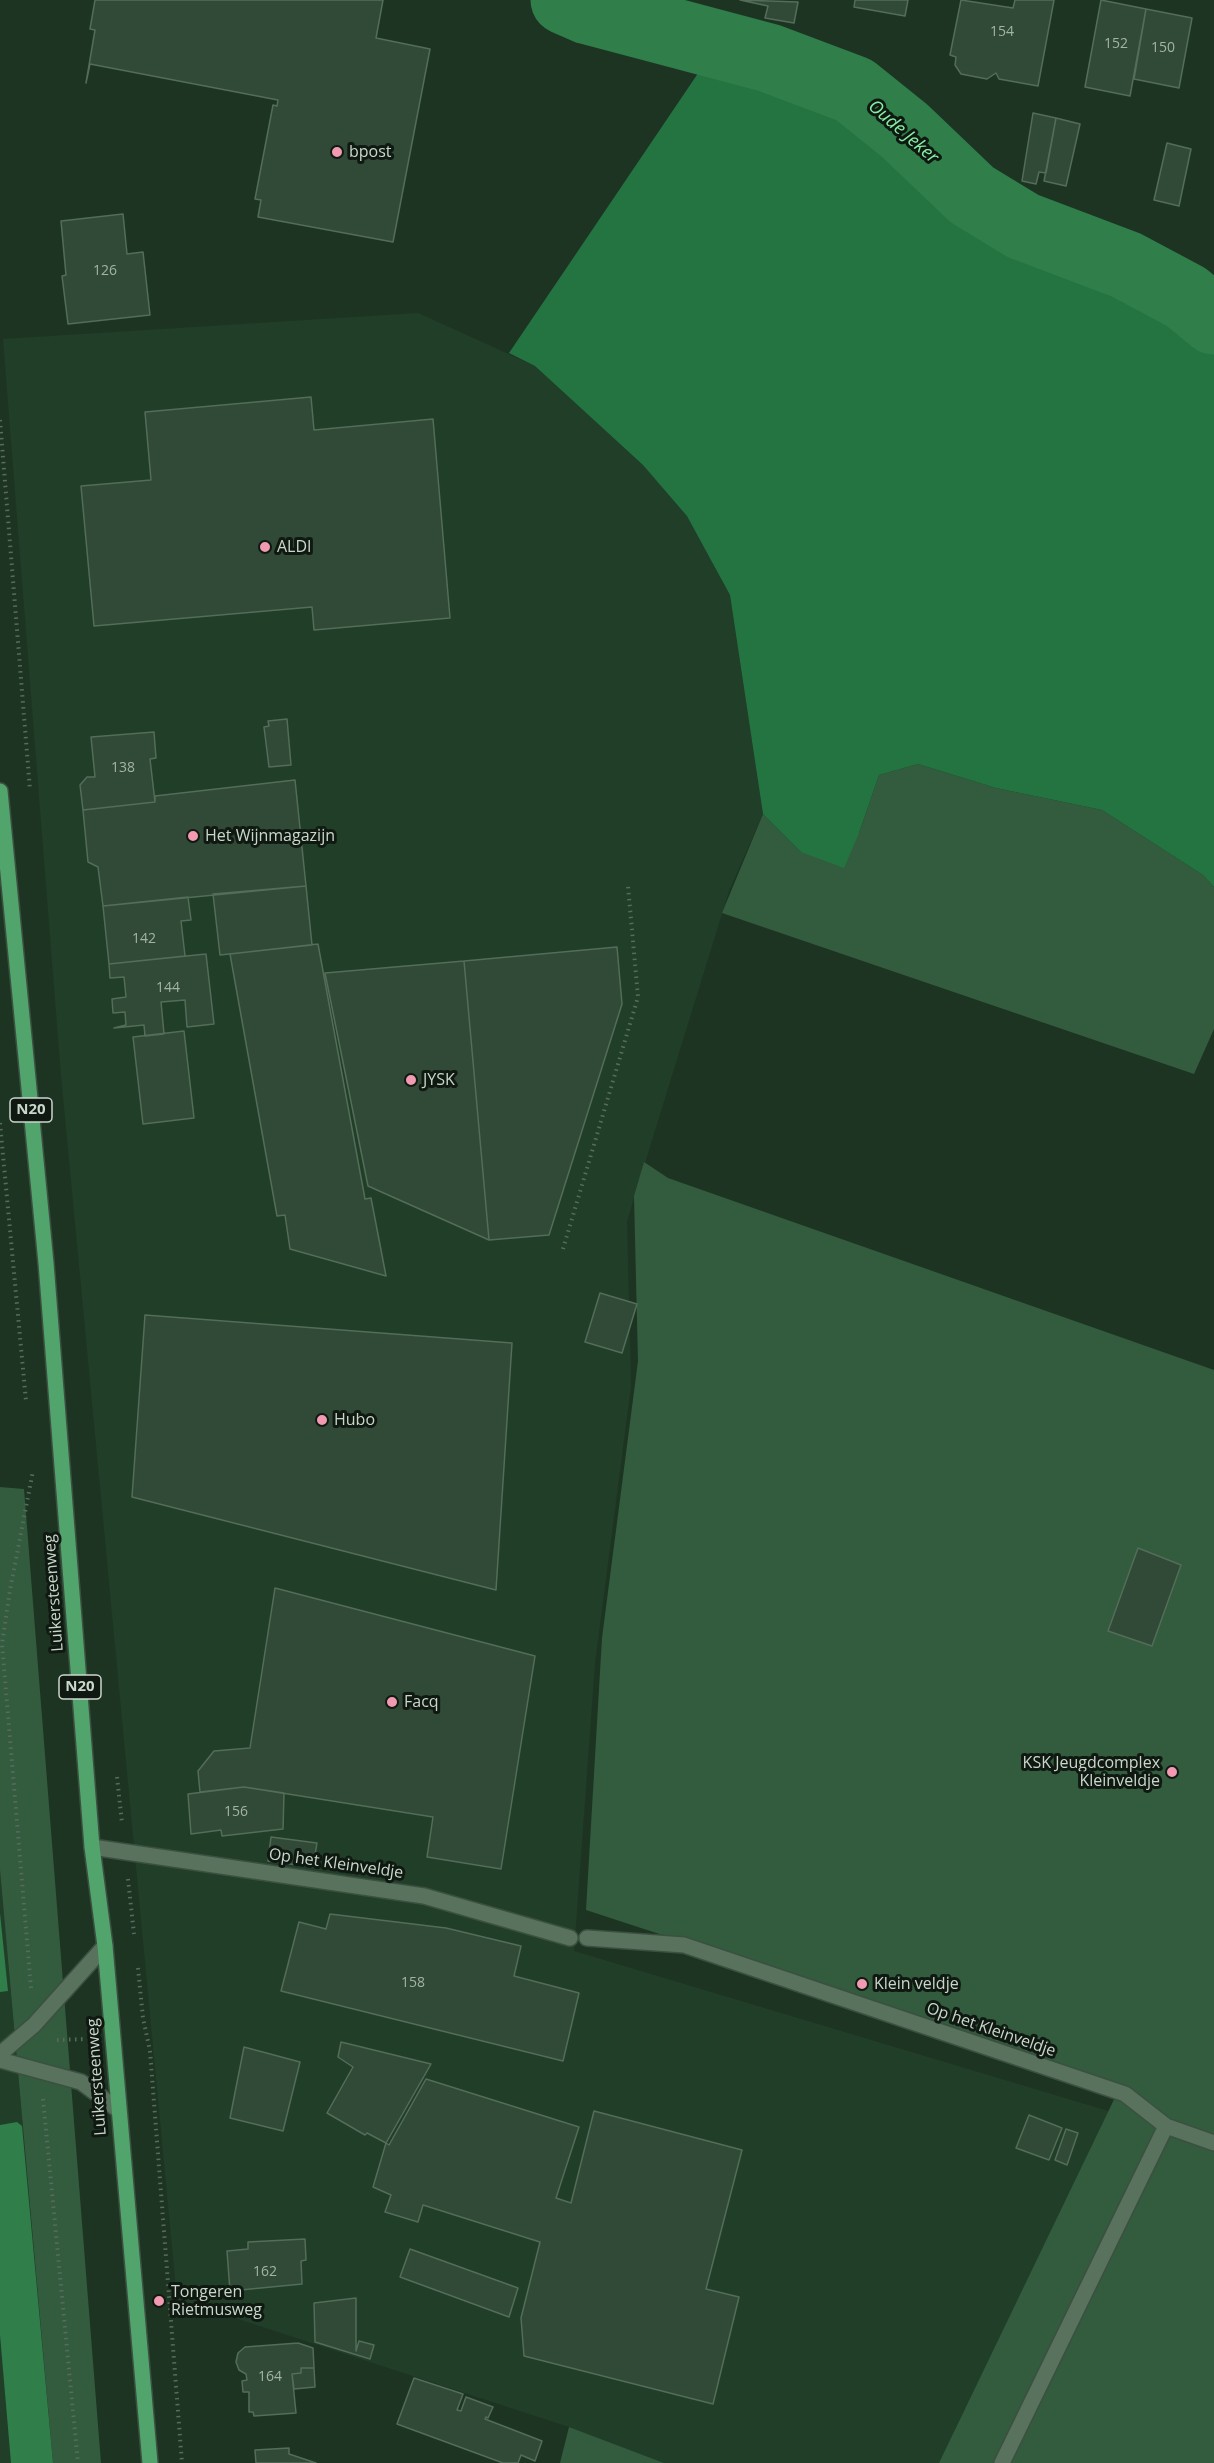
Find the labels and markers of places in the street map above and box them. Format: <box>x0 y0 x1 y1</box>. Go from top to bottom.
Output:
place label: bpost <box>349 142 392 162</box>
marker: bpost <box>330 145 344 159</box>
place label: ALDI <box>277 537 312 557</box>
marker: ALDI <box>258 540 272 554</box>
place label: Het Wijnmagazijn <box>205 826 335 846</box>
marker: Het Wijnmagazijn <box>186 829 200 843</box>
place label: JYSK <box>423 1070 455 1090</box>
marker: JYSK <box>404 1073 418 1087</box>
place label: Hubo <box>334 1410 375 1430</box>
marker: Hubo <box>315 1413 329 1427</box>
place label: Facq <box>404 1692 439 1712</box>
marker: Facq <box>385 1695 399 1709</box>
place label: KSK Jeugdcomplex Kleinveldje <box>1023 1753 1160 1791</box>
marker: KSK Jeugdcomplex Kleinveldje <box>1165 1765 1179 1779</box>
place label: Klein veldje <box>874 1974 959 1994</box>
marker: Klein veldje <box>855 1977 869 1991</box>
place label: Tongeren Rietmusweg <box>171 2282 262 2320</box>
marker: Tongeren Rietmusweg <box>152 2294 166 2308</box>

